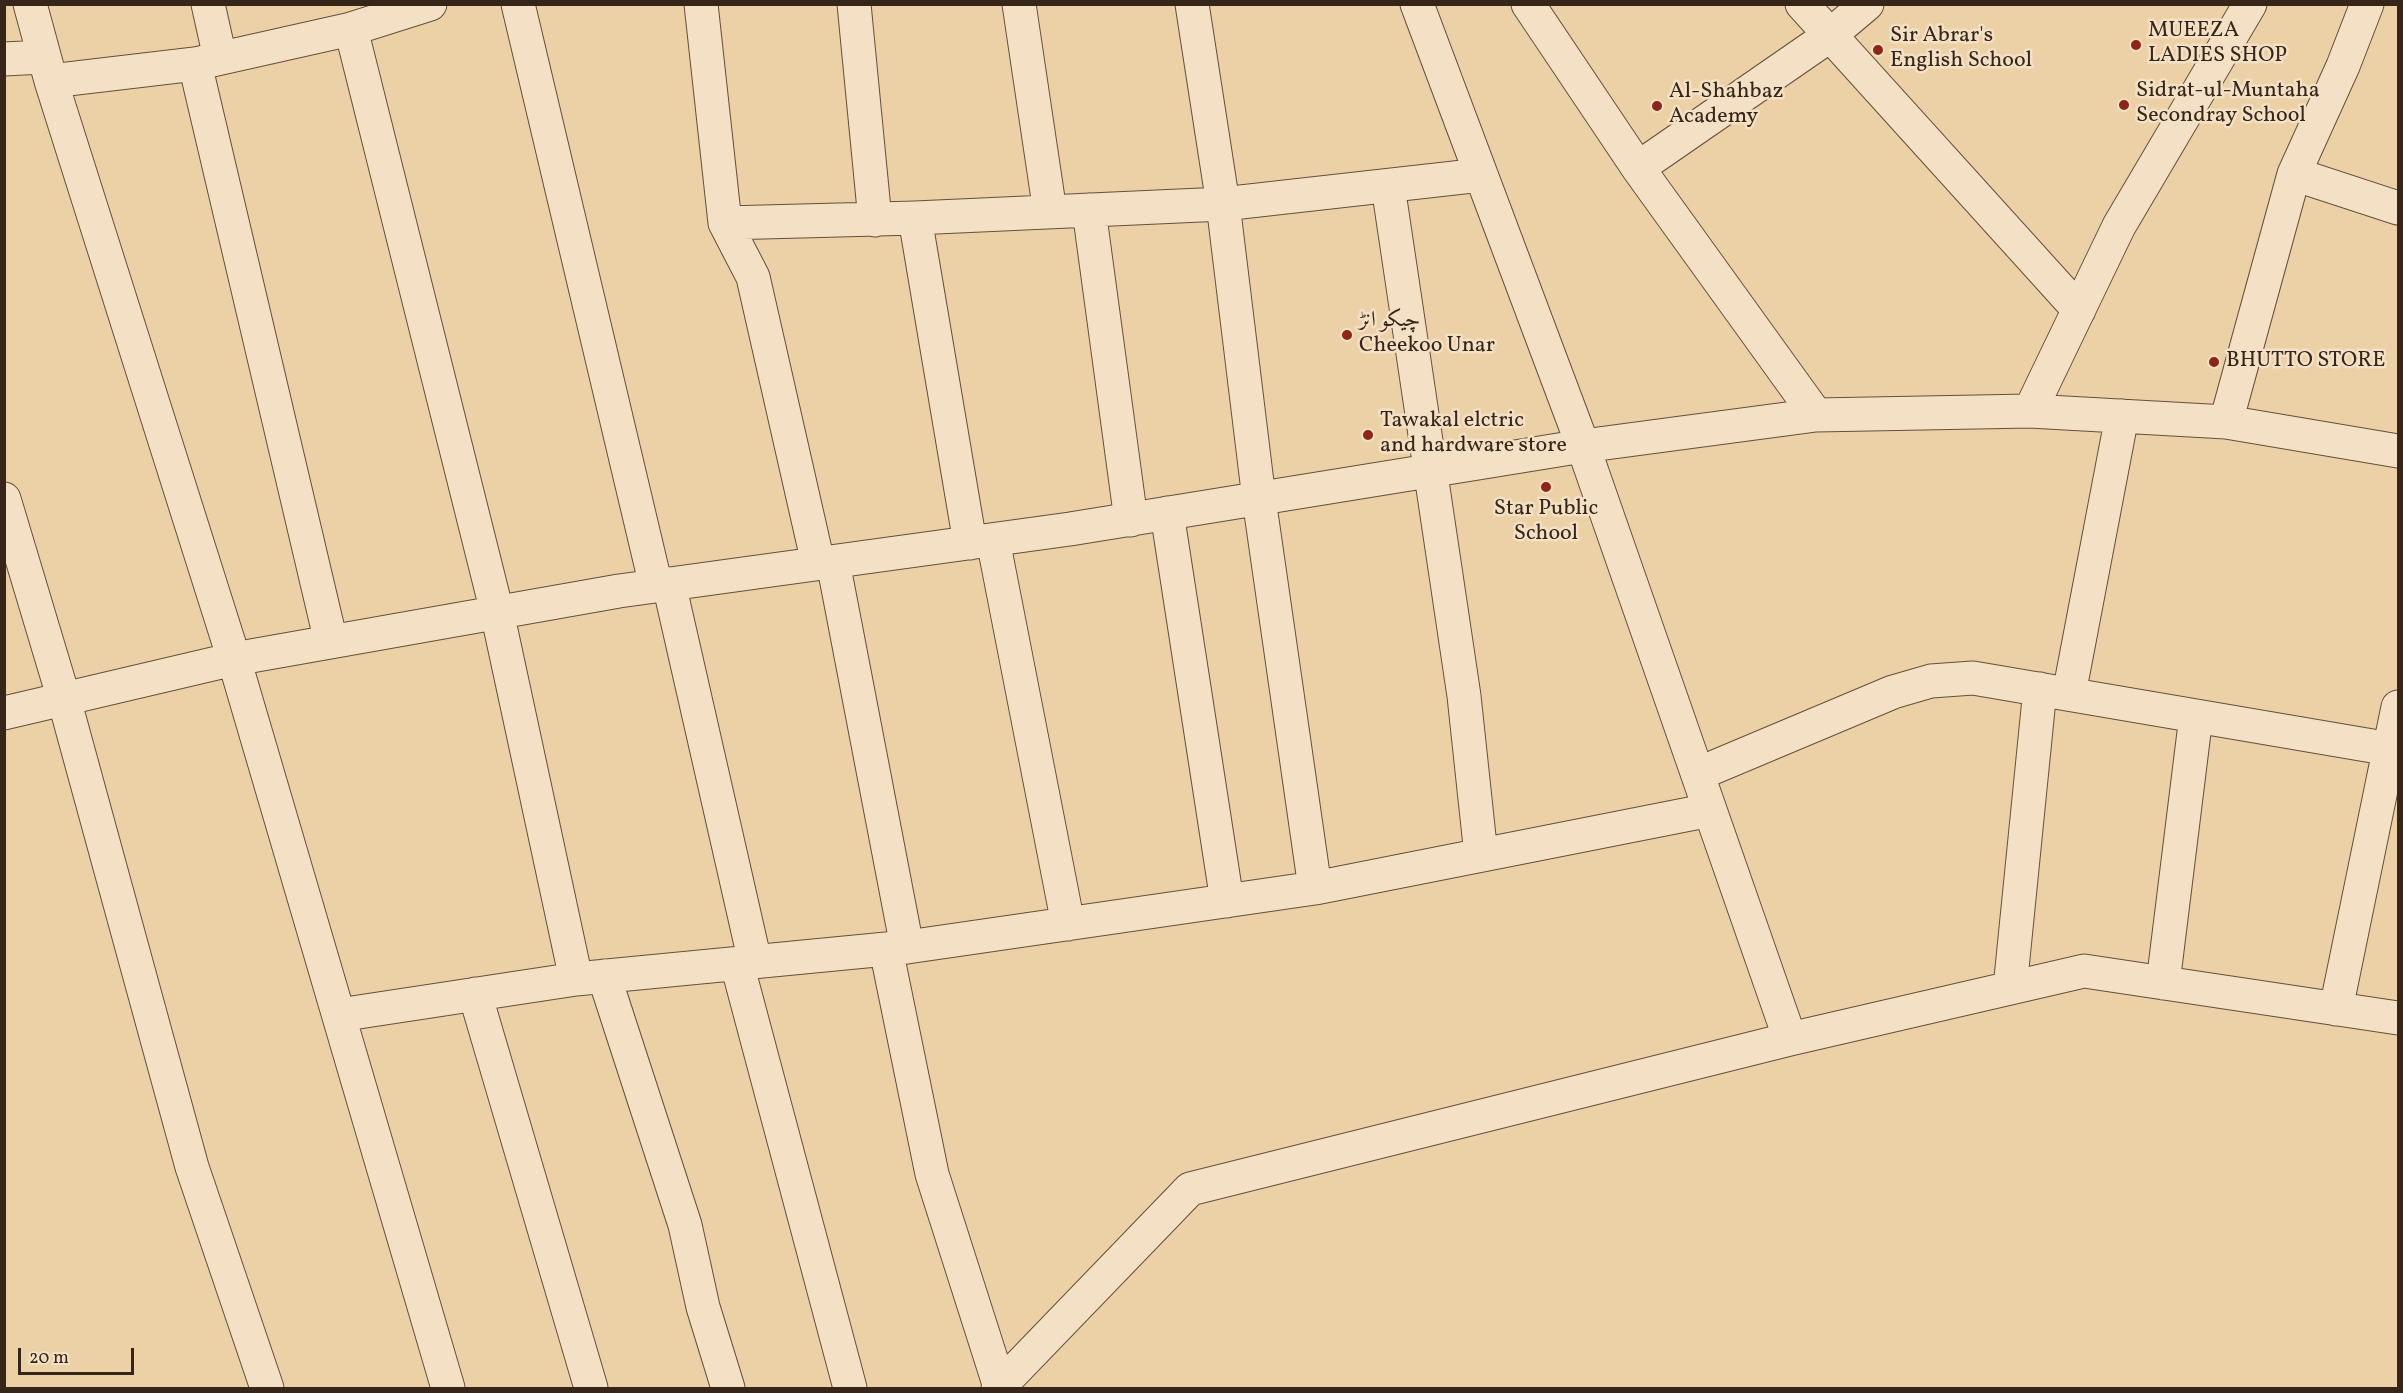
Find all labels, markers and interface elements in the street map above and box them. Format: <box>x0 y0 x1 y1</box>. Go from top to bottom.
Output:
place label: MUEEZA LADIES SHOP <box>2148 19 2287 70</box>
place label: Sir Abrar's English School <box>1890 24 2032 76</box>
marker: MUEEZA LADIES SHOP <box>2129 38 2143 52</box>
marker: Sir Abrar's English School <box>1871 43 1885 57</box>
place label: Sidrat-ul-Muntaha Secondray School <box>2136 79 2320 130</box>
place label: Al-Shahbaz Academy <box>1669 80 1784 132</box>
marker: Sidrat-ul-Muntaha Secondray School <box>2117 98 2131 112</box>
marker: Al-Shahbaz Academy <box>1650 99 1664 113</box>
place label: چیکو انڑ Cheekoo Unar <box>1359 309 1495 360</box>
marker: چیکو انڑ Cheekoo Unar <box>1340 328 1354 342</box>
place label: BHUTTO STORE <box>2226 349 2385 375</box>
marker: BHUTTO STORE <box>2207 355 2221 369</box>
place label: Tawakal elctric and hardware store <box>1380 409 1567 460</box>
marker: Tawakal elctric and hardware store <box>1361 428 1375 442</box>
marker: Star Public School <box>1539 480 1553 494</box>
place label: Star Public School <box>1494 497 1598 548</box>
scale bar <box>21 1336 136 1374</box>
text: 20 m <box>29 1346 69 1371</box>

